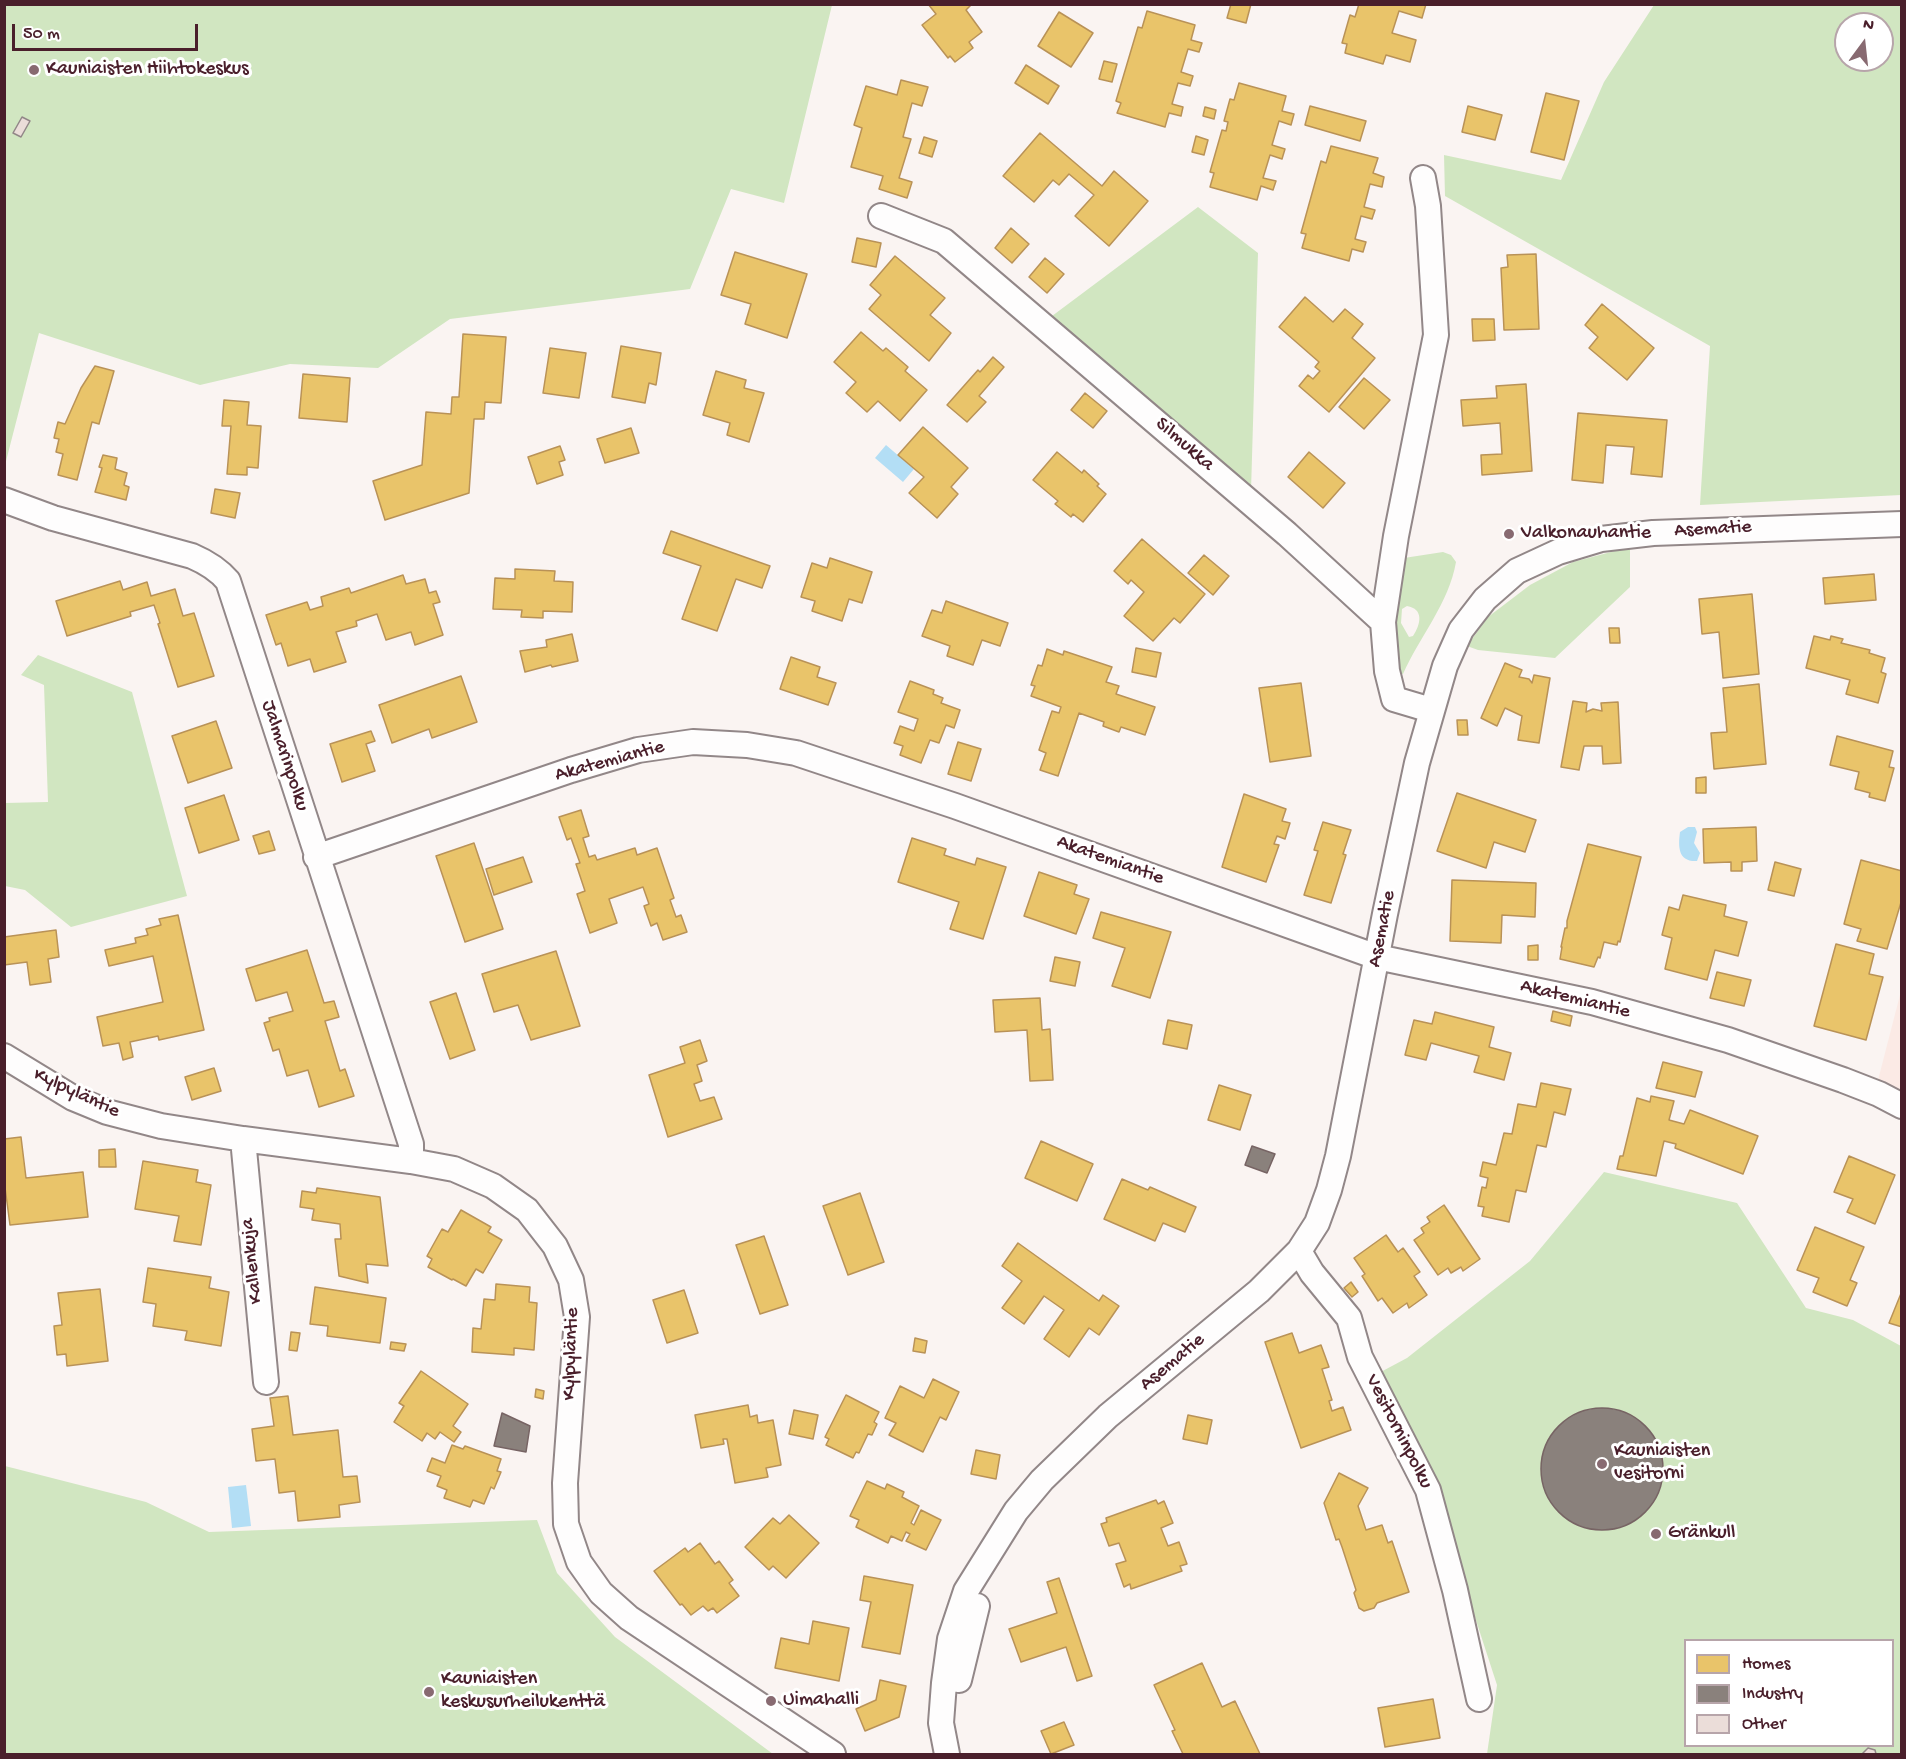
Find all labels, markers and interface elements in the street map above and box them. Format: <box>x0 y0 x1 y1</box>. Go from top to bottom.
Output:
scale bar <box>15 12 201 50</box>
north arrow <box>1834 12 1894 72</box>
text: N <box>1861 16 1876 37</box>
text: 50 m <box>23 24 60 45</box>
place label: Kauniaisten Hiihtokeskus <box>46 58 249 82</box>
marker: Kauniaisten Hiihtokeskus <box>27 63 41 77</box>
street label: Silmukka <box>1150 413 1218 477</box>
street label: Asematie <box>1674 516 1752 544</box>
place label: Valkonauhantie <box>1521 522 1651 546</box>
marker: Valkonauhantie <box>1502 527 1516 541</box>
street label: Jalmarinpolku <box>255 697 313 815</box>
street label: Akatemiantie <box>553 736 667 788</box>
street label: Akatemiantie <box>1053 831 1167 891</box>
street label: Asematie <box>1364 889 1402 969</box>
street label: Akatemiantie <box>1518 975 1632 1025</box>
street label: Kylpyläntie <box>29 1064 123 1124</box>
street label: Kallenkuja <box>237 1217 269 1305</box>
street label: Kylpyläntie <box>558 1307 586 1401</box>
street label: Asematie <box>1136 1329 1210 1397</box>
street label: Vesitorninpolku <box>1359 1371 1437 1493</box>
place label: Kauniaisten vesitorni <box>1614 1440 1710 1487</box>
marker: Kauniaisten vesitorni <box>1595 1457 1609 1471</box>
place label: Gränkull <box>1668 1522 1735 1546</box>
marker: Gränkull <box>1649 1527 1663 1541</box>
legend <box>1684 1639 1894 1747</box>
text: Homes <box>1742 1654 1790 1675</box>
place label: Kauniaisten keskusurheilukenttä <box>441 1668 605 1715</box>
text: Industry <box>1742 1684 1803 1705</box>
marker: Kauniaisten keskusurheilukenttä <box>422 1685 436 1699</box>
place label: Uimahalli <box>783 1689 859 1713</box>
marker: Uimahalli <box>764 1694 778 1708</box>
text: Other <box>1742 1714 1786 1735</box>

